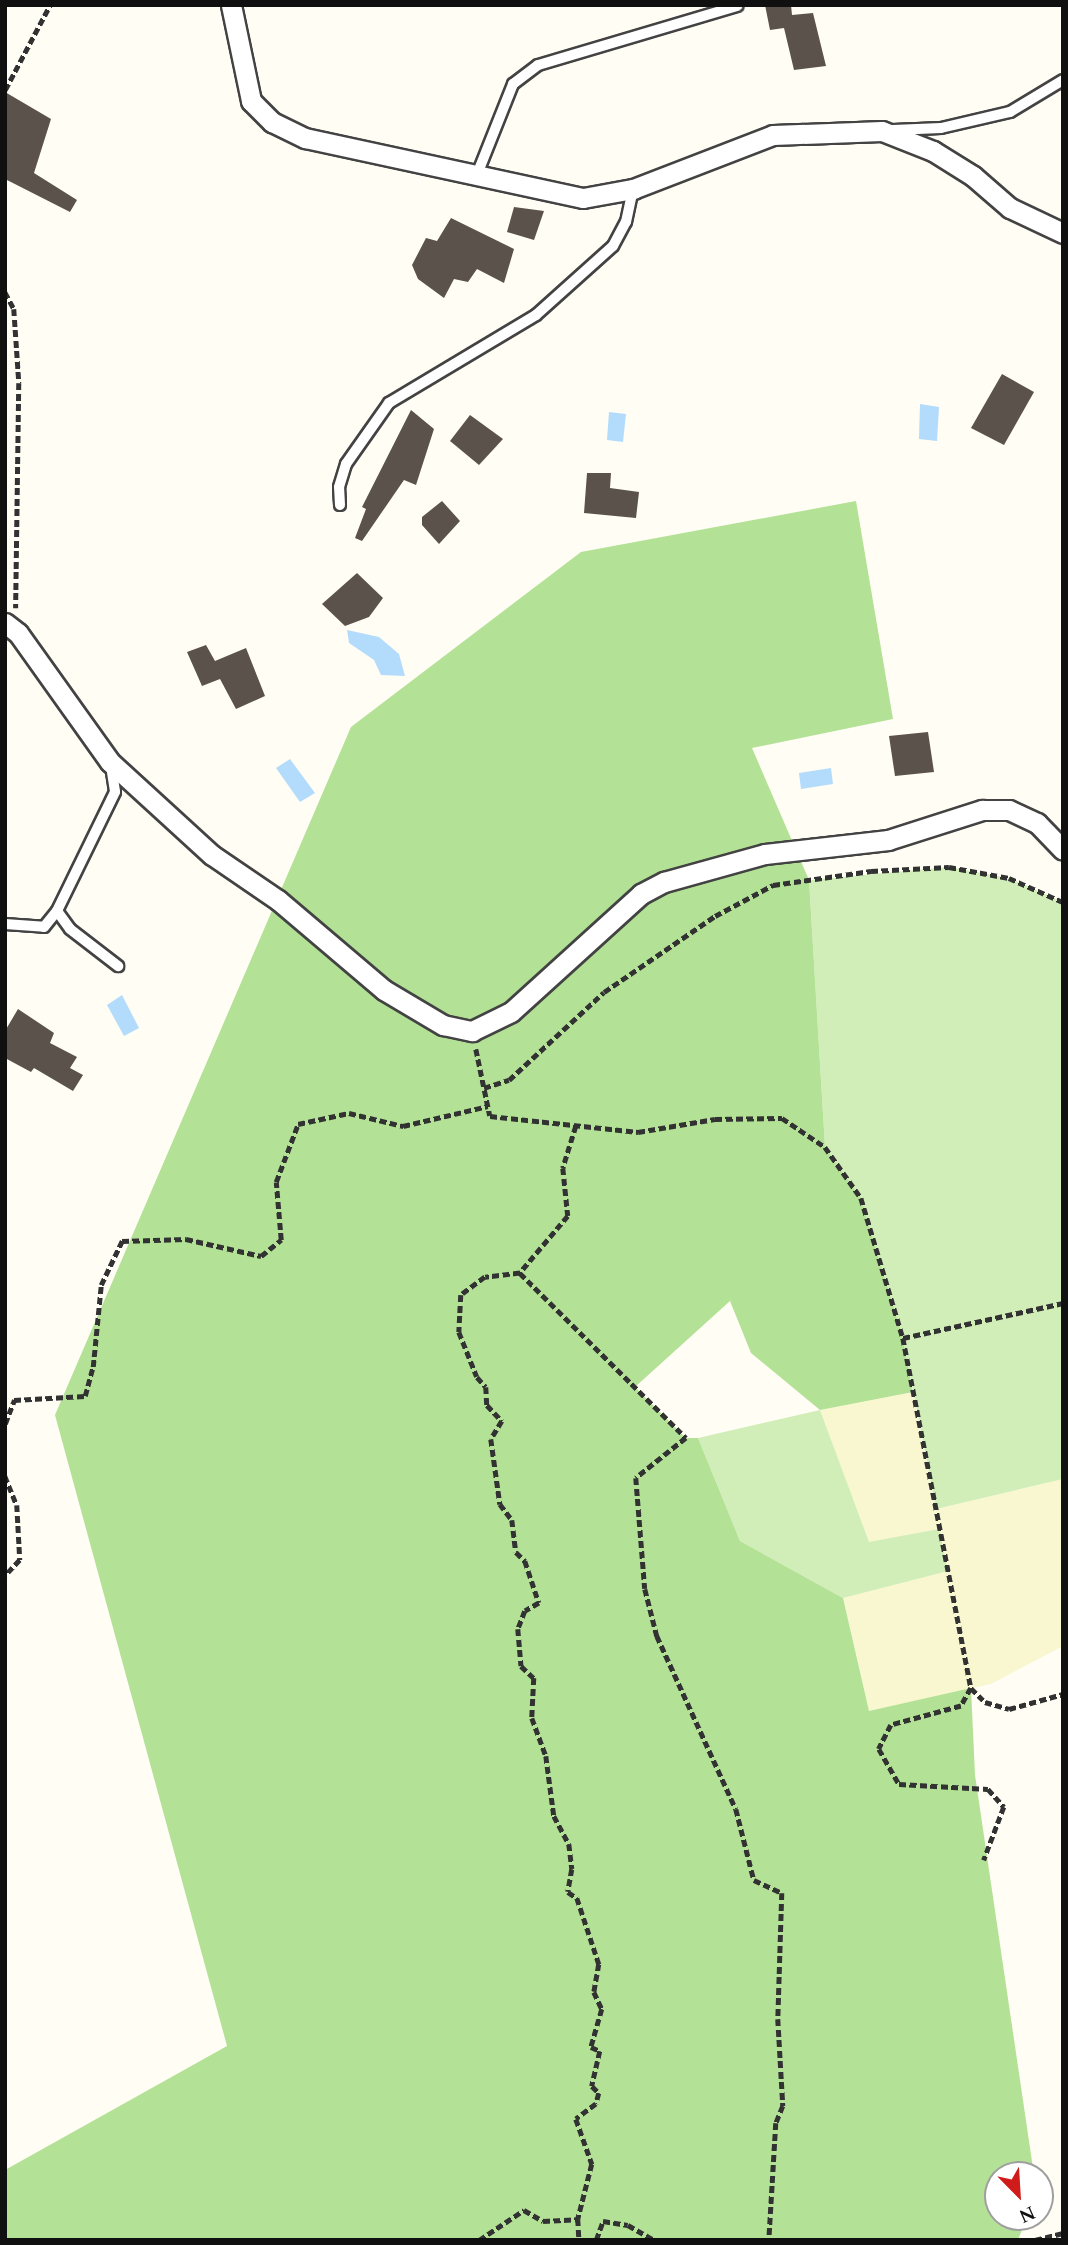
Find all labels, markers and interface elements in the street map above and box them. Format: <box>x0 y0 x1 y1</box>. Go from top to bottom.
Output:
north arrow <box>984 2161 1054 2231</box>
text: N <box>1014 2197 1040 2230</box>

